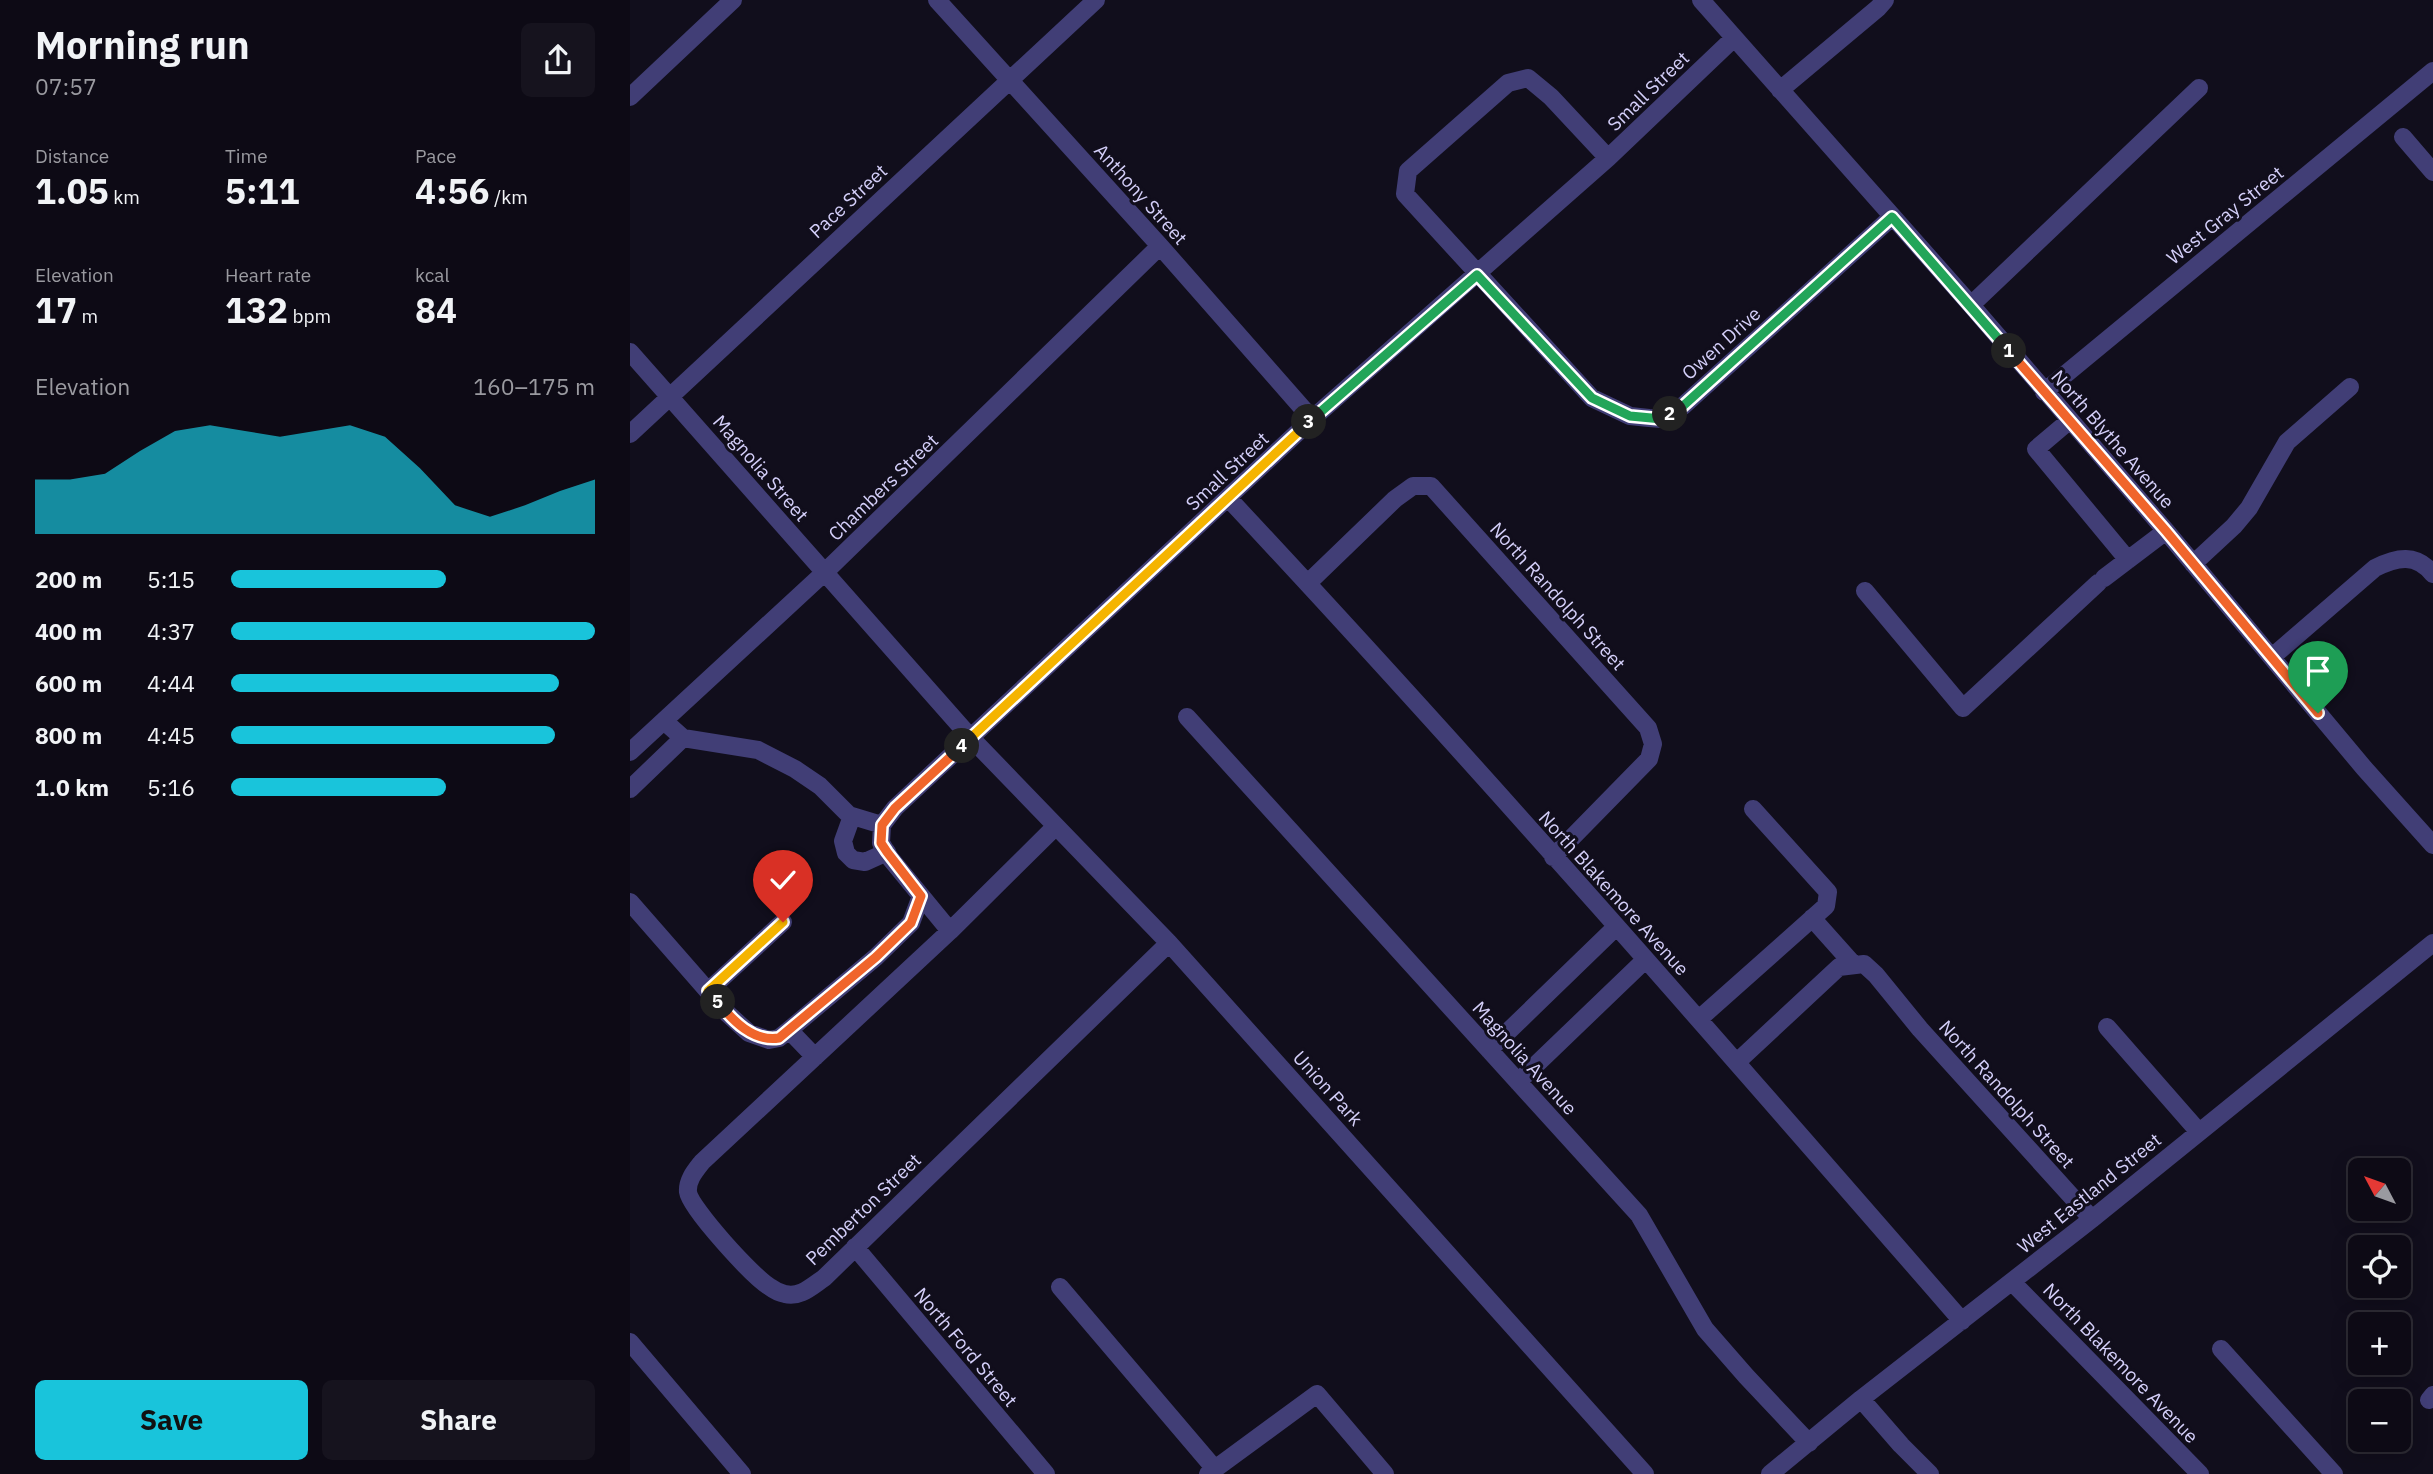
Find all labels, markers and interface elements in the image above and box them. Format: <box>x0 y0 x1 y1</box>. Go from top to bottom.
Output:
text: Morning run <box>35 20 250 69</box>
button: share <box>521 23 595 97</box>
street label: Small Street <box>1602 46 1694 136</box>
text: 07:57 <box>35 71 97 101</box>
street label: Anthony Street <box>1089 138 1193 250</box>
text: Distance <box>35 144 109 168</box>
text: Time <box>225 144 268 168</box>
text: Pace <box>415 144 456 168</box>
street label: Pace Street <box>804 159 892 243</box>
street label: West Gray Street <box>2162 160 2288 270</box>
text: 1.05 <box>35 168 109 214</box>
text: 5:11 <box>225 168 300 214</box>
text: 4:56 <box>415 168 490 214</box>
text: km <box>109 185 140 209</box>
text: /km <box>490 185 528 209</box>
text: Elevation <box>35 263 114 287</box>
text: Heart rate <box>225 263 311 287</box>
text: kcal <box>415 263 450 287</box>
text: 17 <box>35 287 77 333</box>
text: 132 <box>225 287 288 333</box>
text: 84 <box>415 287 457 333</box>
street label: Owen Drive <box>1677 301 1765 385</box>
text: m <box>77 304 98 328</box>
text: bpm <box>288 304 331 328</box>
pin: 1 <box>1992 334 2026 368</box>
text: 1 <box>2003 338 2014 362</box>
street label: North Blythe Avenue <box>2046 365 2180 513</box>
text: Elevation <box>35 371 130 401</box>
text: 160–175 m <box>473 371 595 401</box>
pin: 2 <box>1653 396 1688 432</box>
text: 2 <box>1664 401 1675 425</box>
pin: 3 <box>1292 404 1326 440</box>
text: 3 <box>1303 409 1314 433</box>
street label: Magnolia Street <box>708 410 814 526</box>
street label: Small Street <box>1181 427 1273 515</box>
street label: Chambers Street <box>823 428 943 546</box>
street label: North Randolph Street <box>1485 517 1631 675</box>
text: 200 m <box>35 564 102 594</box>
text: 5:15 <box>147 564 195 594</box>
text: 400 m <box>35 616 102 646</box>
text: 4:37 <box>147 616 195 646</box>
pin <box>2288 641 2348 713</box>
icon: arrive <box>2299 652 2337 690</box>
text: 600 m <box>35 668 102 698</box>
text: 4:44 <box>147 668 195 698</box>
text: 800 m <box>35 720 102 750</box>
text: 4:45 <box>147 720 195 750</box>
pin: 4 <box>944 728 980 764</box>
text: 4 <box>956 733 967 757</box>
text: 1.0 km <box>35 772 109 802</box>
text: 5:16 <box>147 772 195 802</box>
street label: North Blakemore Avenue <box>1534 806 1694 980</box>
pin <box>753 850 813 922</box>
icon: check <box>764 861 802 899</box>
pin: 5 <box>700 984 736 1020</box>
text: 5 <box>712 989 723 1013</box>
street label: Magnolia Avenue <box>1468 996 1582 1120</box>
street label: North Randolph Street <box>1934 1015 2080 1173</box>
street label: Union Park <box>1288 1045 1368 1131</box>
street label: West Eastland Street <box>2012 1128 2166 1258</box>
street label: Pemberton Street <box>800 1148 926 1270</box>
north arrow <box>2348 1158 2412 1222</box>
map controls <box>2348 1158 2411 1452</box>
button: locate <box>2348 1235 2411 1298</box>
street label: North Blakemore Avenue <box>2038 1278 2204 1448</box>
street label: North Ford Street <box>909 1282 1023 1412</box>
button: + <box>2348 1312 2411 1375</box>
button: Save <box>35 1380 308 1460</box>
button: Share <box>322 1380 595 1460</box>
button: − <box>2348 1389 2411 1452</box>

